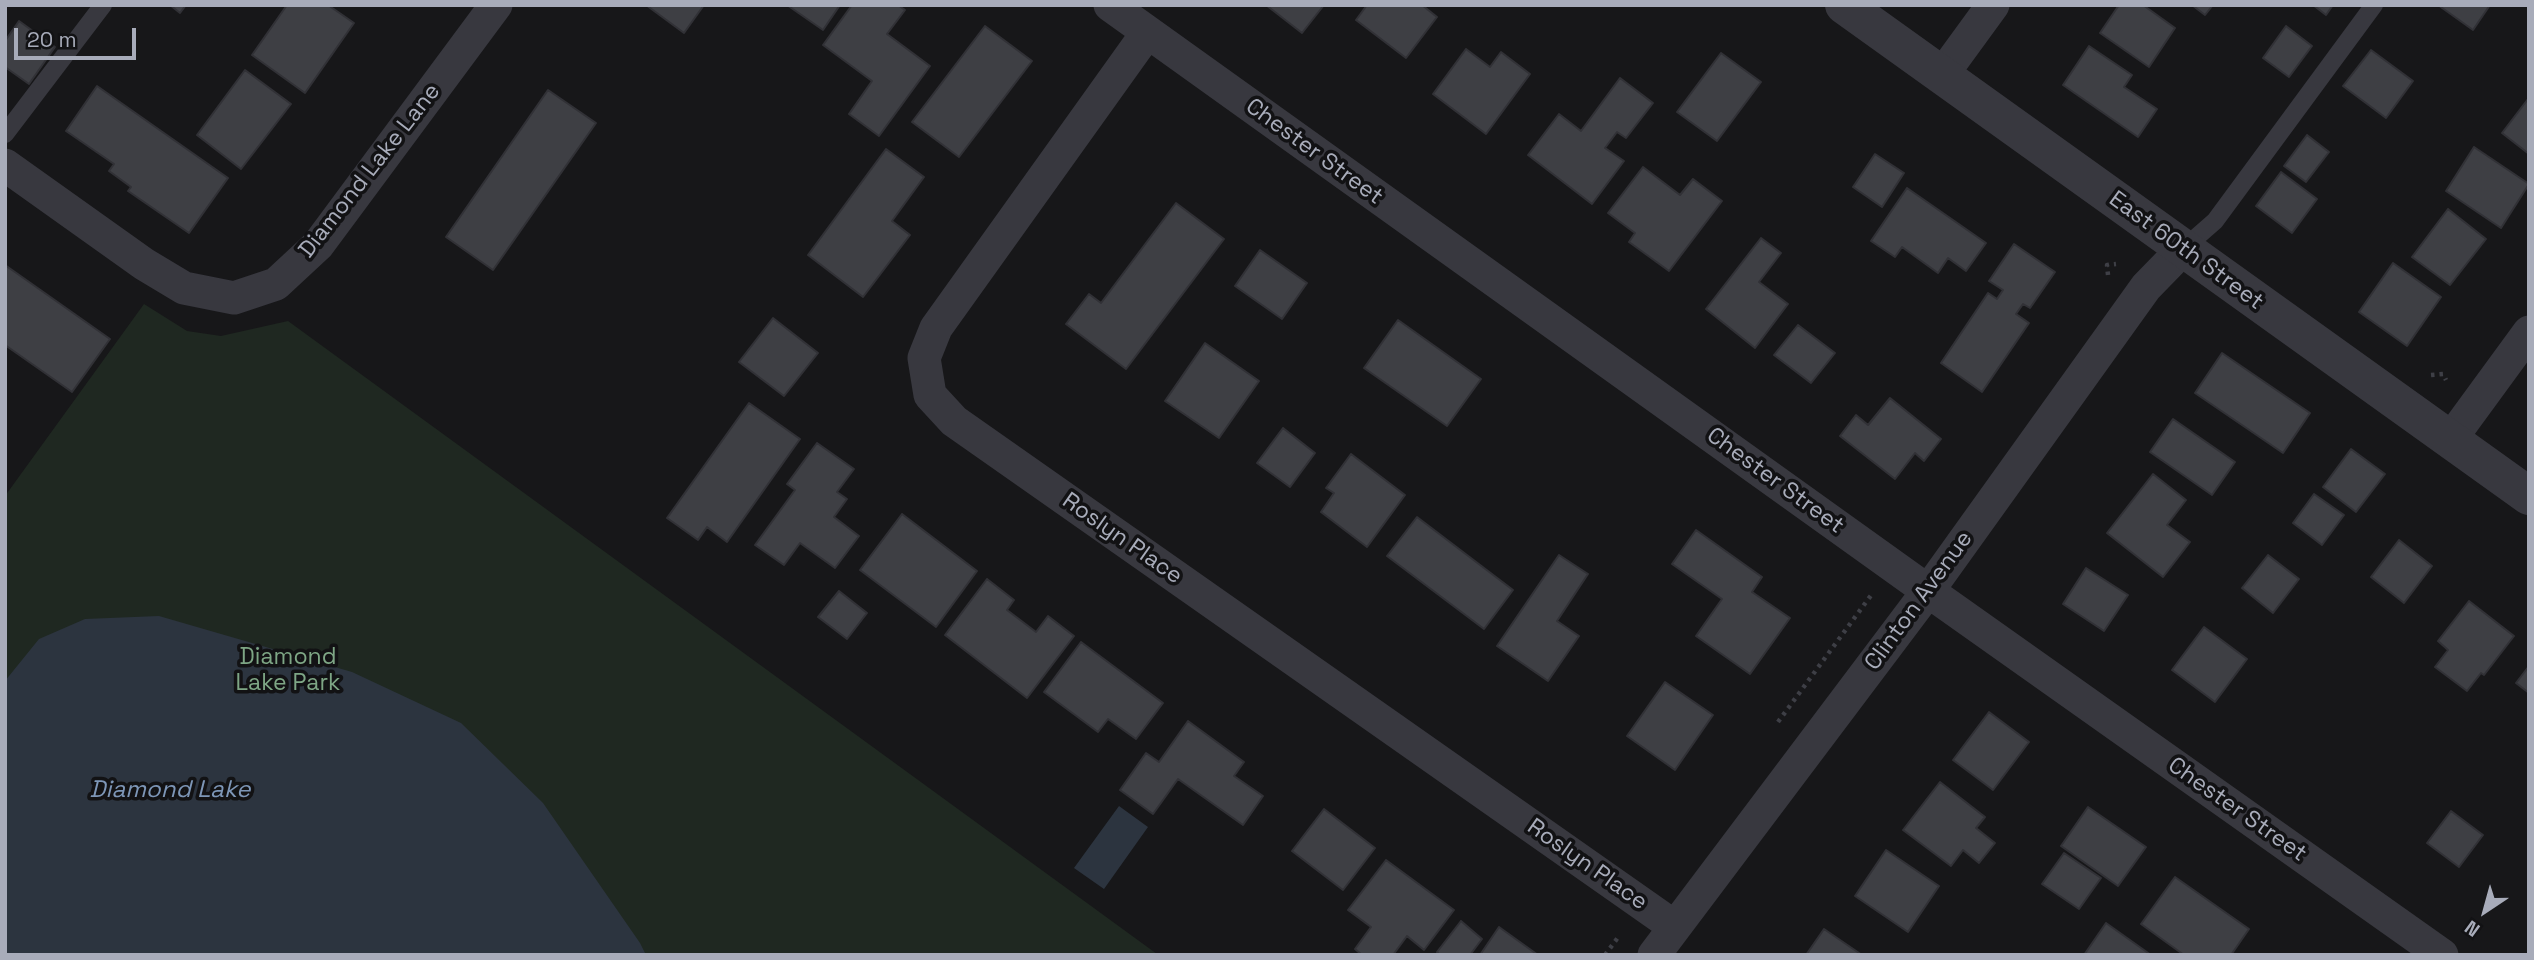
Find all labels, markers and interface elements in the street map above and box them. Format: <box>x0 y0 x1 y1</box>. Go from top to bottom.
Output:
scale bar <box>18 14 140 58</box>
text: 20 m <box>27 26 77 53</box>
street label: Diamond Lake Lane <box>293 78 447 264</box>
street label: Chester Street <box>1240 93 1388 211</box>
street label: East 60th Street <box>2103 186 2269 316</box>
street label: Chester Street <box>1701 422 1849 540</box>
street label: Roslyn Place <box>1057 487 1187 591</box>
street label: Clinton Avenue <box>1859 526 1979 676</box>
park label: Diamond Lake Park <box>236 644 340 698</box>
street label: Chester Street <box>2162 752 2312 868</box>
water label: Diamond Lake <box>90 776 250 804</box>
street label: Roslyn Place <box>1522 813 1652 917</box>
north arrow <box>2450 876 2520 946</box>
text: N <box>2460 915 2485 942</box>

